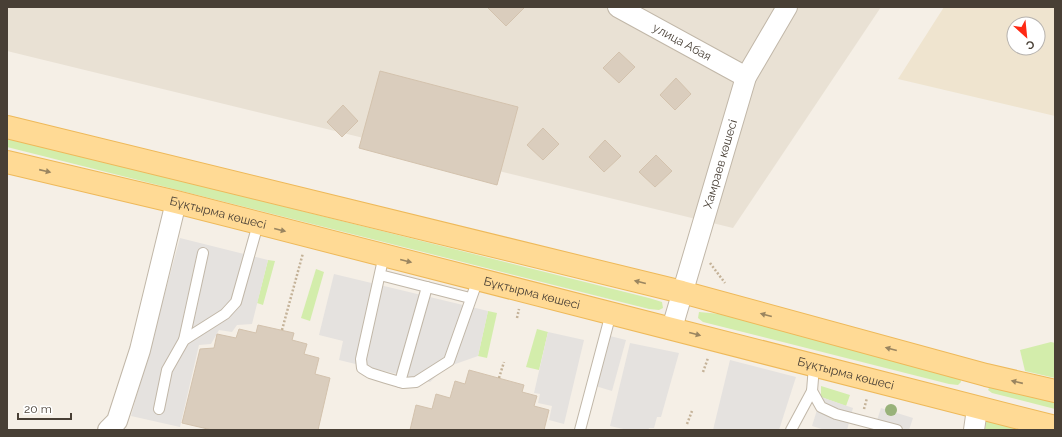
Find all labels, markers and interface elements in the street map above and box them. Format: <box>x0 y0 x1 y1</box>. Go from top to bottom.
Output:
north arrow <box>1006 16 1046 56</box>
street label: улица Абая <box>650 20 714 64</box>
text: С <box>1024 37 1037 52</box>
street label: Хамраев көшесі <box>701 118 740 210</box>
one-way arrow <box>39 168 51 174</box>
street label: Бұқтырма көшесі <box>168 194 268 232</box>
one-way arrow <box>273 227 286 233</box>
one-way arrow <box>400 258 412 264</box>
street label: Бұқтырма көшесі <box>482 274 582 312</box>
one-way arrow <box>634 279 646 285</box>
one-way arrow <box>760 312 772 318</box>
one-way arrow <box>689 331 701 337</box>
one-way arrow <box>885 346 897 352</box>
street label: Бұқтырма көшесі <box>796 354 895 392</box>
one-way arrow <box>1011 379 1023 385</box>
scale bar <box>18 395 71 421</box>
text: 20 m <box>24 402 52 416</box>

